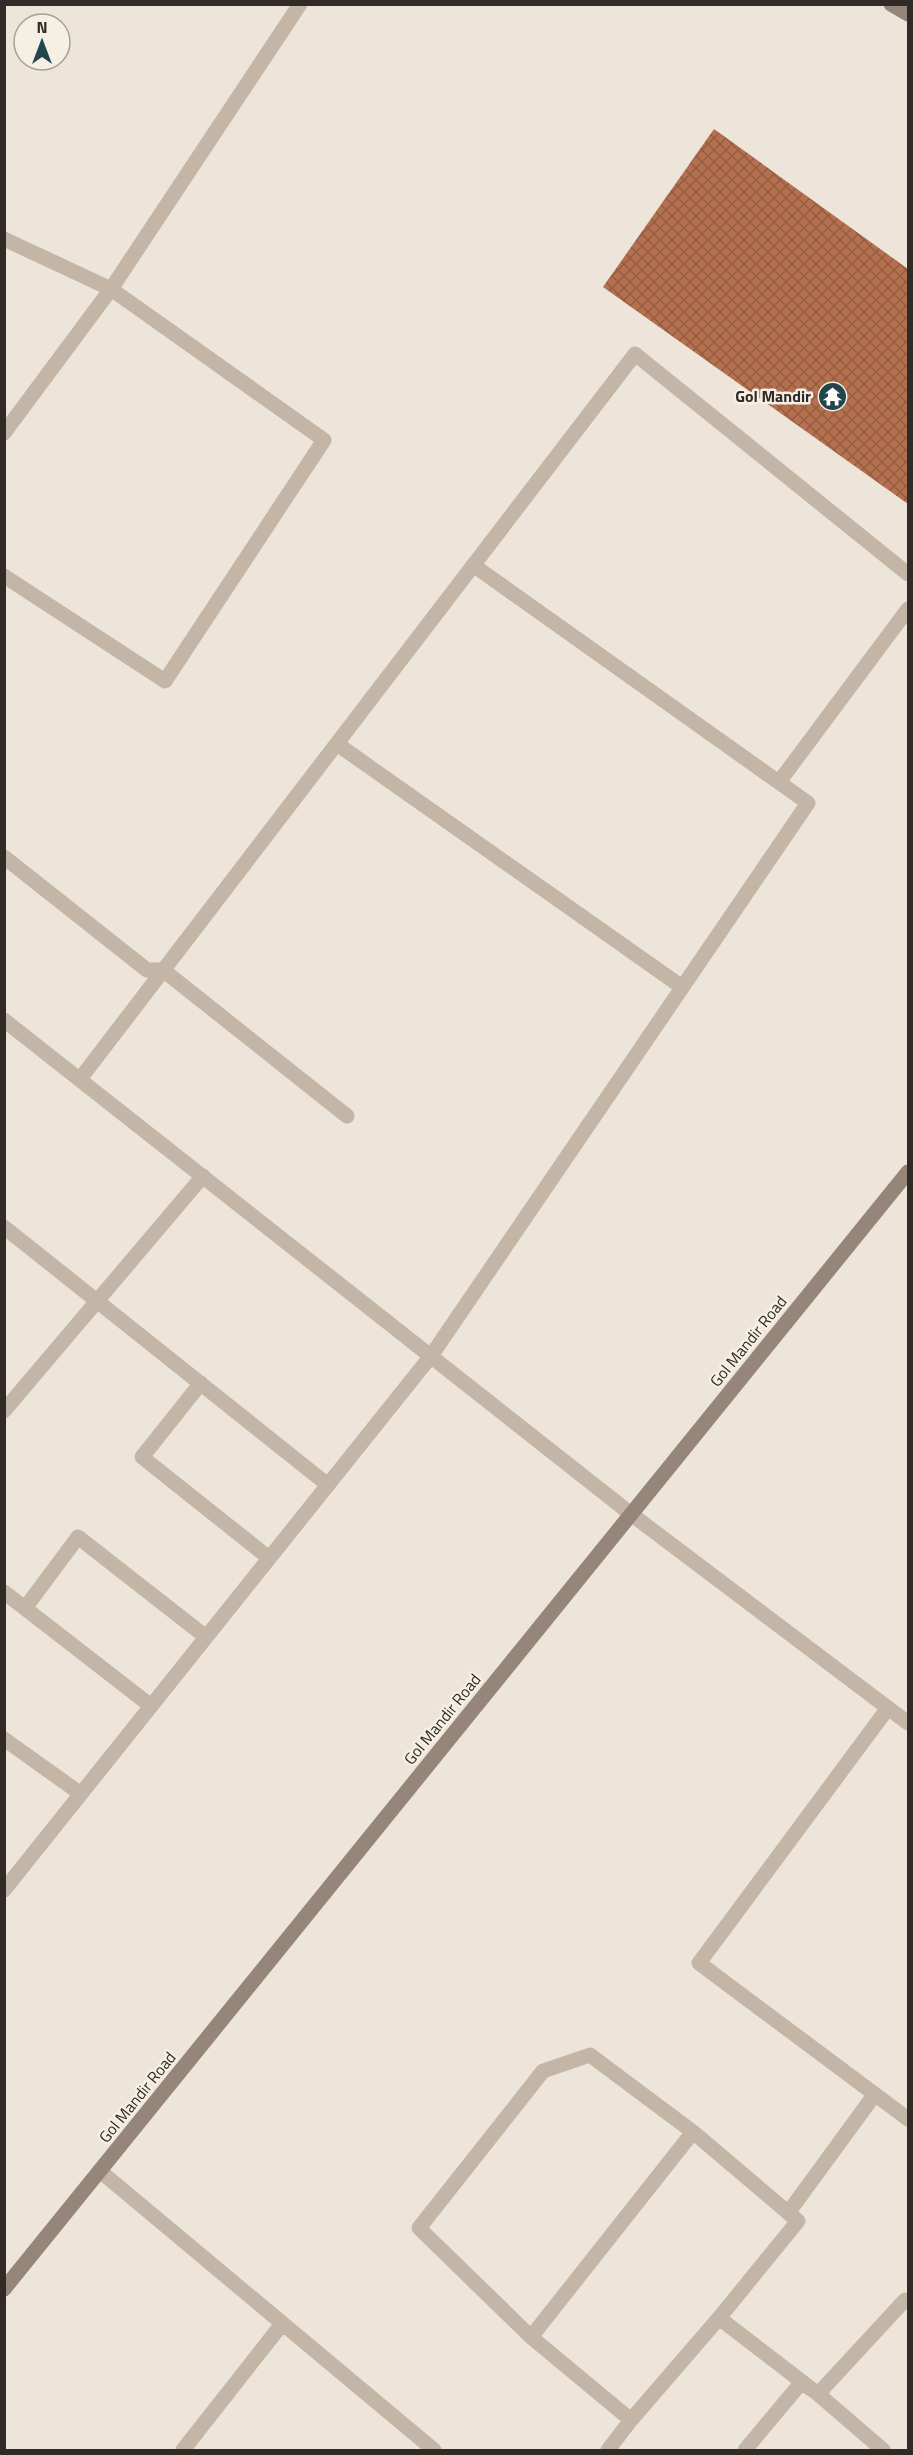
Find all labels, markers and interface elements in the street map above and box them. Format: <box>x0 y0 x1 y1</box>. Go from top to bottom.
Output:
north arrow <box>12 12 72 72</box>
text: N <box>36 15 48 39</box>
temple icon: Gol Mandir <box>816 380 848 412</box>
place label: Gol Mandir <box>735 384 811 408</box>
street label: Gol Mandir Road <box>704 1290 792 1392</box>
street label: Gol Mandir Road <box>398 1668 486 1770</box>
street label: Gol Mandir Road <box>93 2046 181 2148</box>

